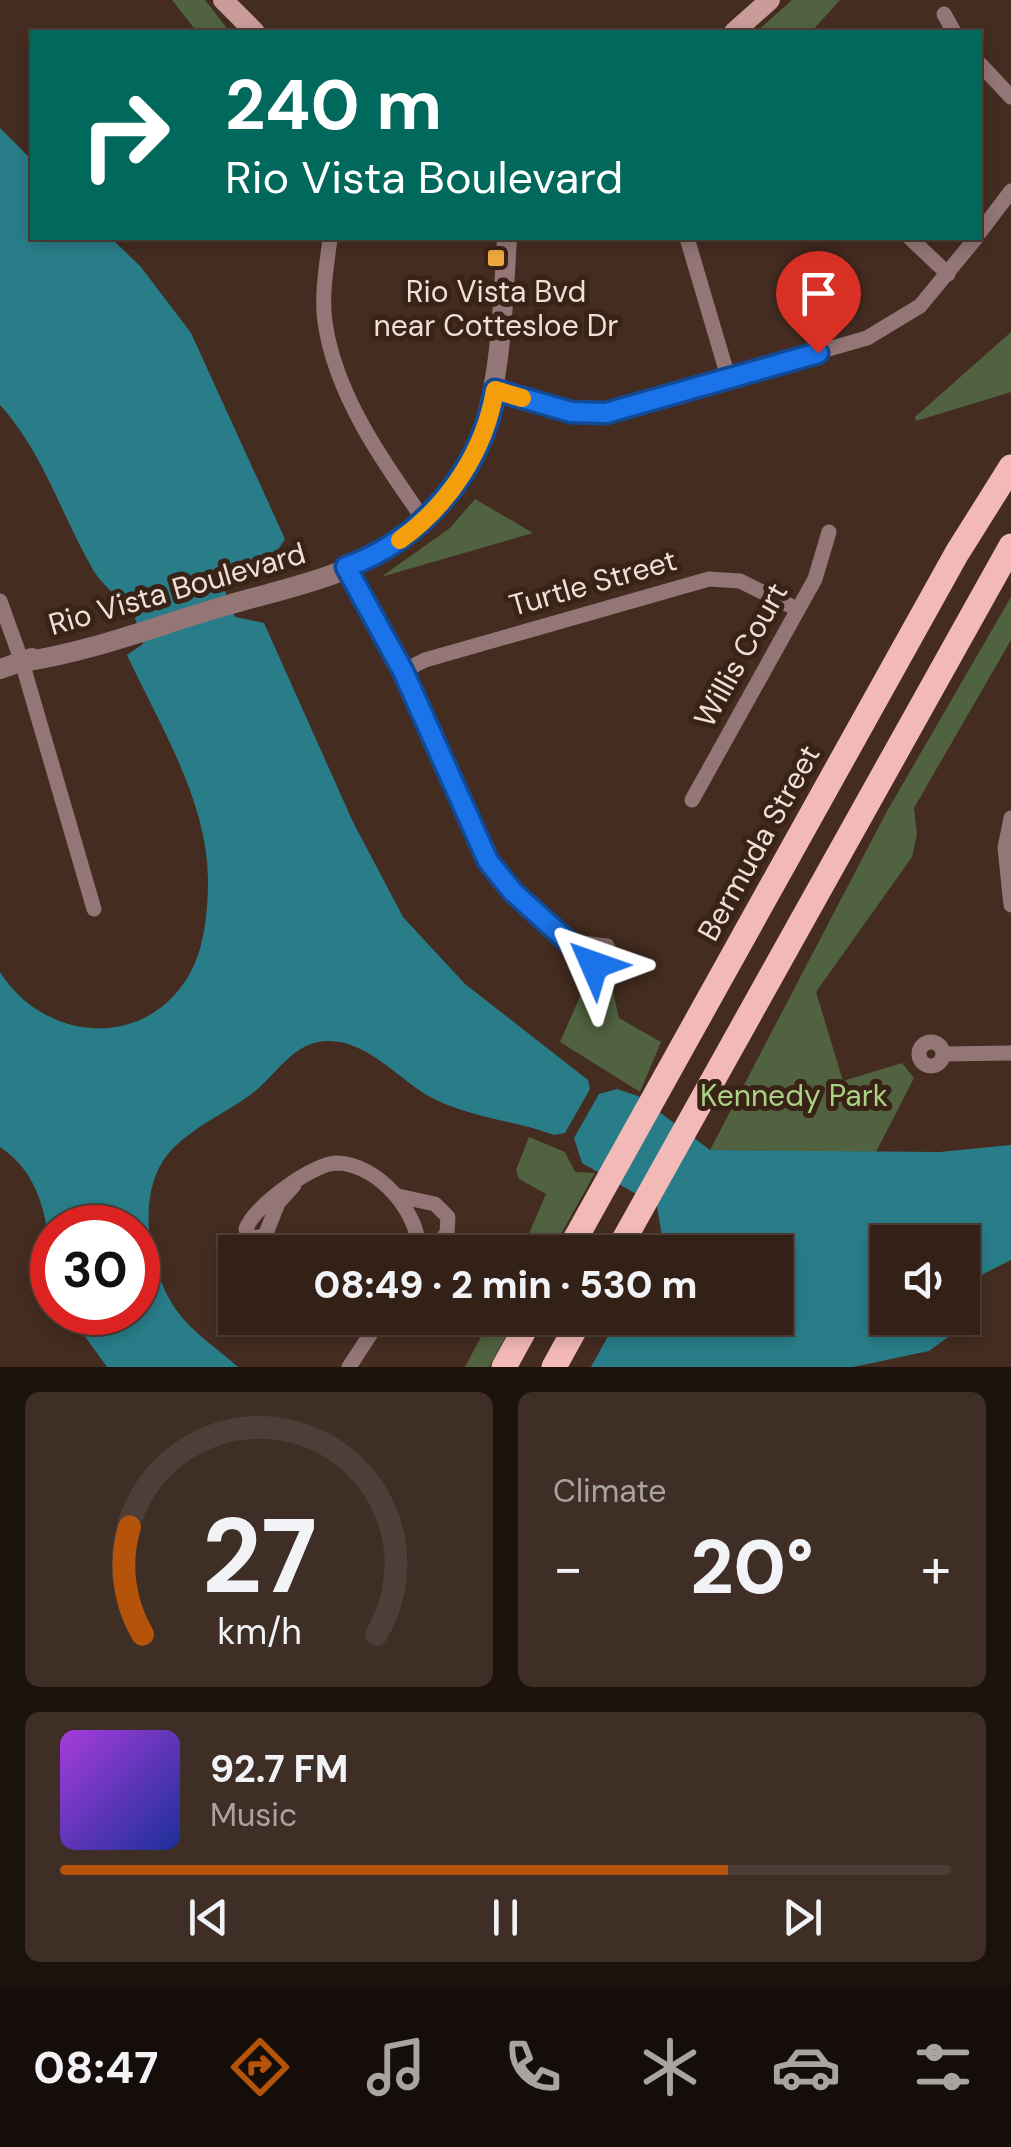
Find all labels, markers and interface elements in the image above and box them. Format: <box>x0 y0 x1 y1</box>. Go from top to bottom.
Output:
text: 240 m <box>225 60 442 151</box>
icon: right <box>60 70 190 200</box>
text: Rio Vista Boulevard <box>225 148 623 207</box>
marker: Rio Vista Bvd near Cottesloe Dr <box>485 247 507 269</box>
pin <box>776 251 861 354</box>
icon: arrive <box>791 266 846 321</box>
place label: Rio Vista Bvd near Cottesloe Dr <box>374 272 618 345</box>
street label: Rio Vista Boulevard <box>44 533 310 644</box>
street label: Turtle Street <box>505 540 681 625</box>
street label: Willis Court <box>685 576 796 734</box>
street label: Bermuda Street <box>689 738 829 948</box>
position arrow <box>542 913 646 1017</box>
park label: Kennedy Park <box>700 1076 888 1115</box>
speed limit sign: 30 <box>30 1205 160 1335</box>
map controls <box>870 1225 980 1335</box>
button: sound <box>870 1225 980 1335</box>
text: 08:49 · 2 min · 530 m <box>314 1260 697 1310</box>
text: Climate <box>553 1470 667 1512</box>
text: 27 <box>201 1489 317 1624</box>
text: 20° <box>690 1519 814 1616</box>
text: − <box>553 1532 583 1604</box>
text: + <box>921 1532 951 1604</box>
text: km/h <box>217 1609 301 1655</box>
text: 92.7 FM <box>210 1744 348 1794</box>
text: Music <box>210 1794 297 1836</box>
icon: previous <box>181 1890 236 1945</box>
icon: pause <box>478 1890 533 1945</box>
icon: next <box>775 1890 830 1945</box>
icon: directions <box>225 2032 295 2102</box>
icon: music <box>361 2032 431 2102</box>
icon: phone <box>498 2032 568 2102</box>
icon: climate <box>635 2032 705 2102</box>
icon: car <box>771 2032 841 2102</box>
icon: filters <box>908 2032 978 2102</box>
text: 08:47 <box>33 2038 158 2097</box>

